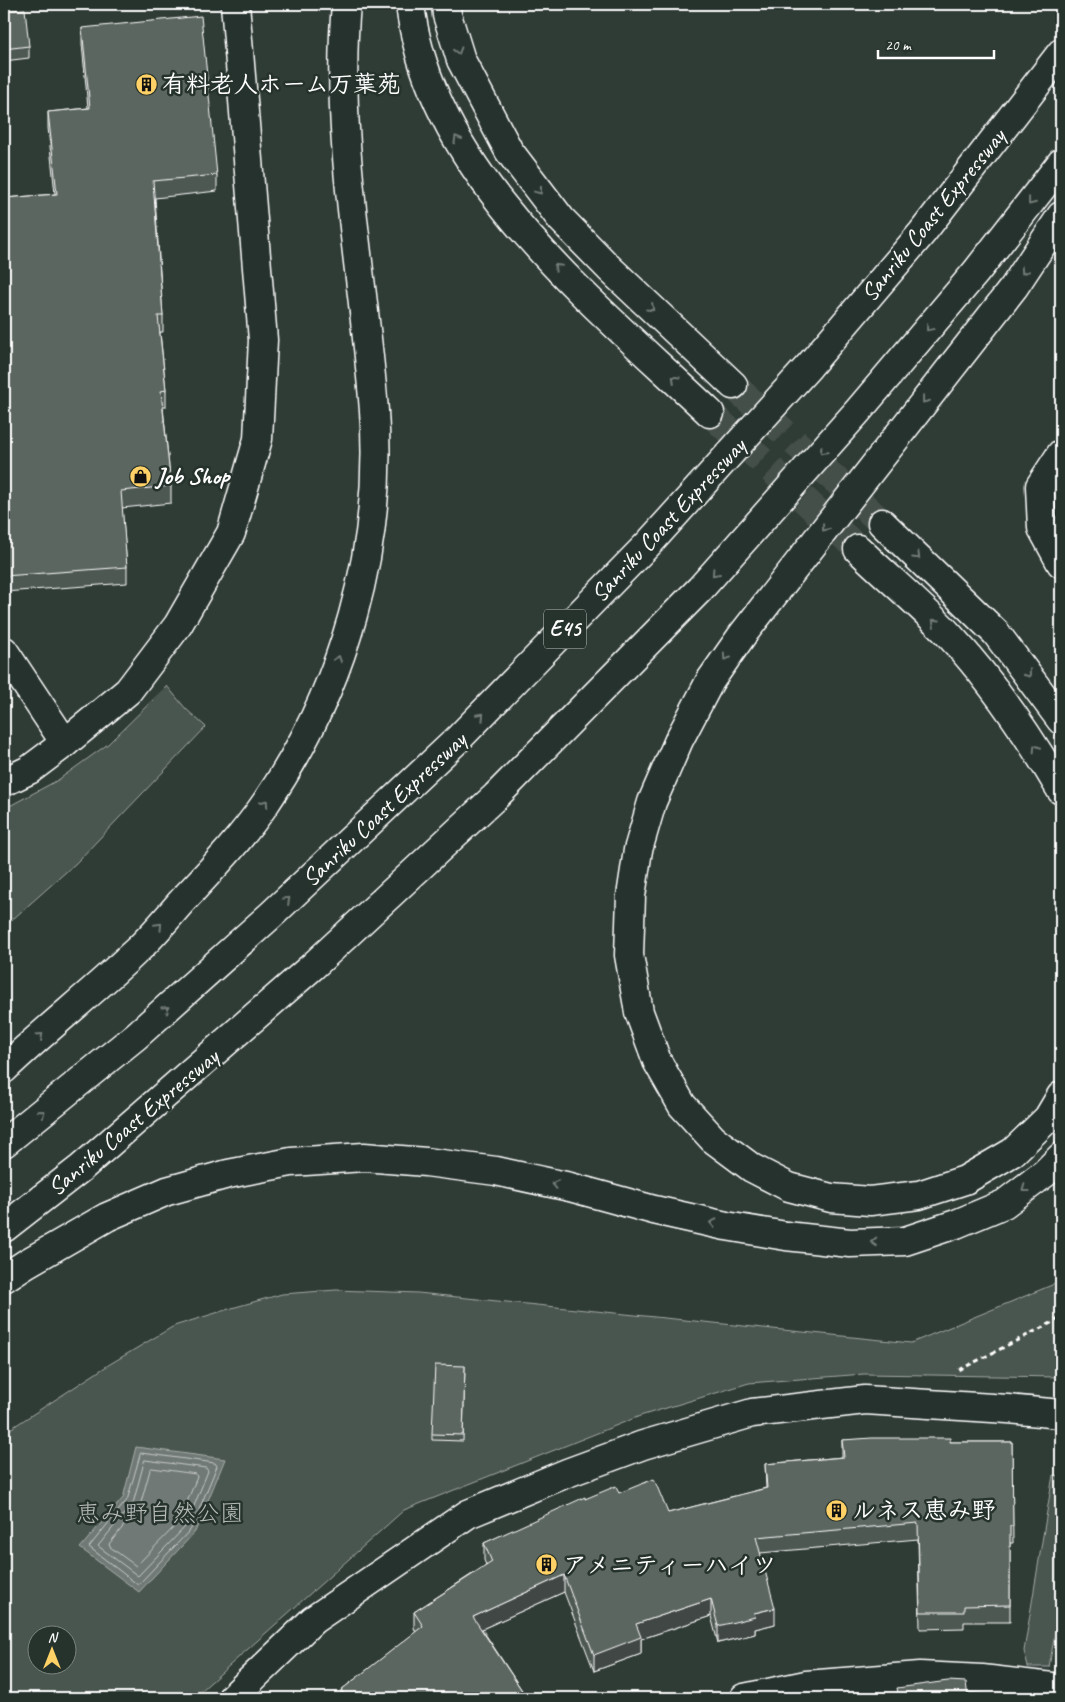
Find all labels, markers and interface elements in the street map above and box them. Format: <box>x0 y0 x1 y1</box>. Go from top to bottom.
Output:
scale bar <box>878 28 994 60</box>
text: 20 m <box>885 36 912 55</box>
one-way arrow <box>452 46 462 54</box>
place label: 有料老人ホーム万葉苑 <box>162 69 401 99</box>
building icon: 有料老人ホーム万葉苑 <box>134 72 158 96</box>
street label: Sanriku Coast Expressway <box>854 121 1013 307</box>
one-way arrow <box>454 136 464 145</box>
one-way arrow <box>533 185 542 195</box>
one-way arrow <box>1028 196 1037 205</box>
one-way arrow <box>554 263 563 272</box>
one-way arrow <box>1021 265 1030 275</box>
one-way arrow <box>646 302 655 311</box>
one-way arrow <box>925 322 934 331</box>
one-way arrow <box>671 376 680 385</box>
one-way arrow <box>923 394 931 403</box>
street label: Sanriku Coast Expressway <box>584 430 753 608</box>
one-way arrow <box>820 445 829 454</box>
place label: Job Shop <box>154 461 231 491</box>
shop icon: Job Shop <box>128 464 152 488</box>
one-way arrow <box>823 522 831 531</box>
one-way arrow <box>911 551 920 560</box>
one-way arrow <box>712 567 721 576</box>
road number: E45 <box>544 610 586 648</box>
one-way arrow <box>932 619 941 628</box>
one-way arrow <box>723 651 732 661</box>
one-way arrow <box>332 655 342 663</box>
one-way arrow <box>1022 668 1031 678</box>
one-way arrow <box>475 712 484 721</box>
street label: Sanriku Coast Expressway <box>296 724 474 893</box>
one-way arrow <box>1033 745 1043 754</box>
one-way arrow <box>259 799 268 809</box>
one-way arrow <box>282 897 291 906</box>
one-way arrow <box>153 923 162 932</box>
one-way arrow <box>161 1005 170 1014</box>
one-way arrow <box>34 1033 43 1042</box>
street label: Sanriku Coast Expressway <box>42 1041 226 1202</box>
one-way arrow <box>36 1109 45 1118</box>
one-way arrow <box>551 1179 560 1190</box>
one-way arrow <box>1021 1183 1030 1192</box>
one-way arrow <box>708 1218 717 1229</box>
one-way arrow <box>869 1236 877 1247</box>
place label: ルネス恵み野 <box>852 1495 996 1525</box>
park label: 恵み野自然公園 <box>76 1498 244 1528</box>
building icon: ルネス恵み野 <box>824 1498 848 1522</box>
place label: アメニティーハイツ <box>563 1550 777 1580</box>
building icon: アメニティーハイツ <box>535 1553 559 1577</box>
north arrow <box>28 1624 78 1674</box>
text: N <box>48 1629 59 1646</box>

